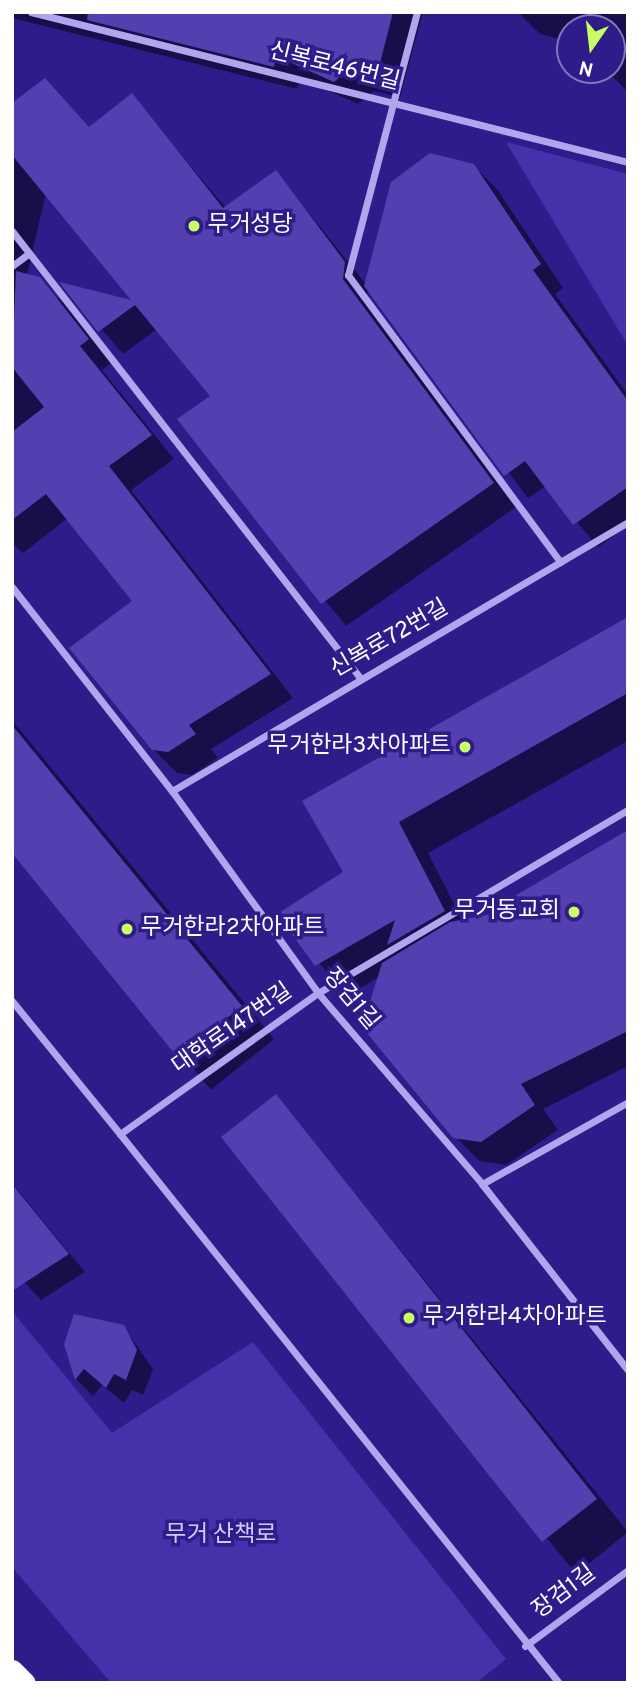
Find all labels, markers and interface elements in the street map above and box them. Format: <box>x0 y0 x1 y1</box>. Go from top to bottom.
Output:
north arrow <box>556 14 626 84</box>
street label: 신복로46번길 <box>266 38 402 98</box>
text: N <box>577 54 596 81</box>
place label: 무거성당 <box>208 212 293 240</box>
marker: 무거성당 <box>186 218 202 234</box>
street label: 신복로72번길 <box>326 595 454 685</box>
place label: 무거한라3차아파트 <box>268 733 451 761</box>
marker: 무거한라3차아파트 <box>457 739 473 755</box>
place label: 무거동교회 <box>454 898 560 926</box>
marker: 무거동교회 <box>566 904 582 920</box>
place label: 무거한라2차아파트 <box>141 915 324 943</box>
marker: 무거한라2차아파트 <box>119 921 135 937</box>
street label: 장검1길 <box>316 964 384 1036</box>
street label: 대학로147번길 <box>168 979 298 1081</box>
place label: 무거한라4차아파트 <box>423 1304 607 1332</box>
marker: 무거한라4차아파트 <box>401 1310 417 1326</box>
park label: 무거 산책로 <box>165 1522 277 1550</box>
street label: 장검1길 <box>528 1560 602 1626</box>

